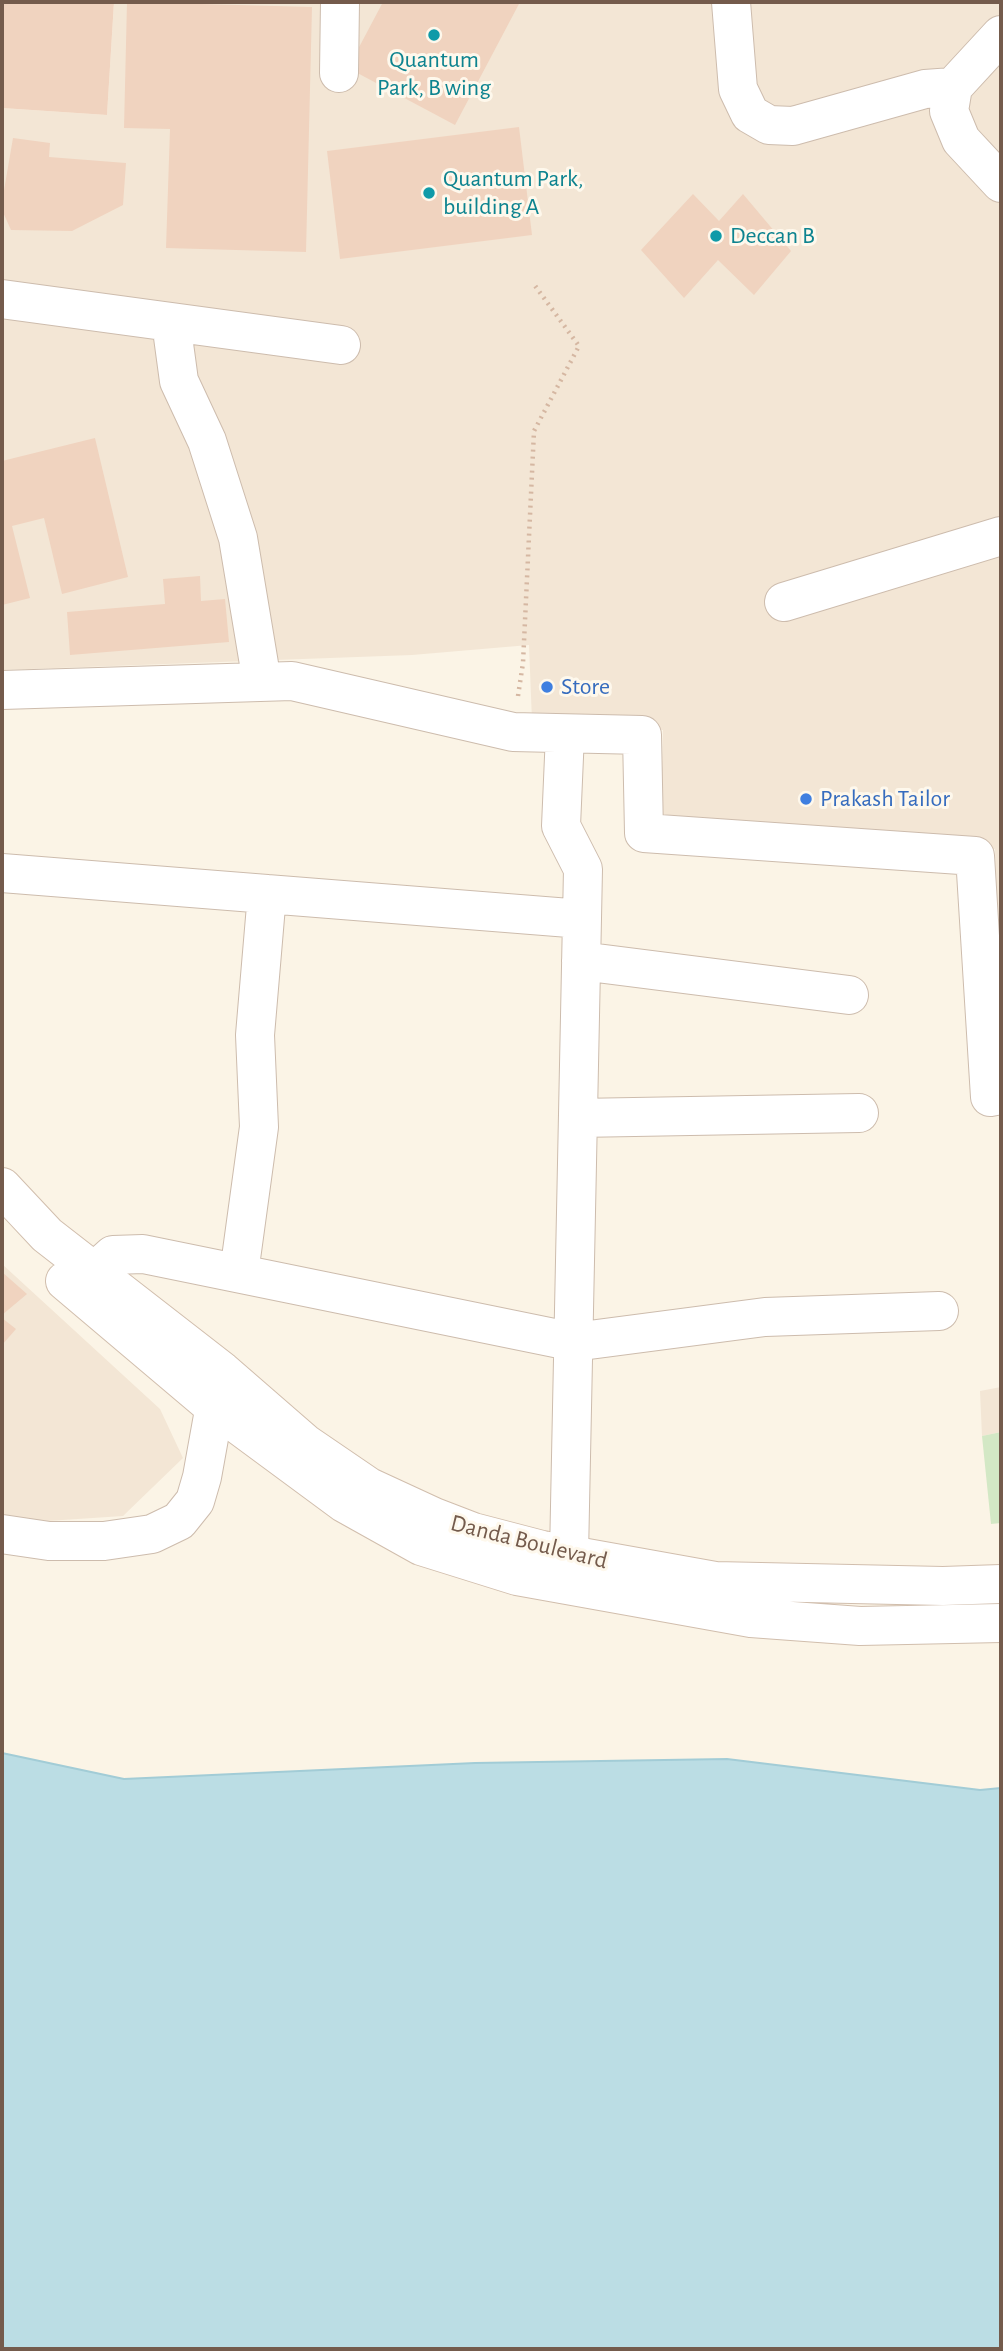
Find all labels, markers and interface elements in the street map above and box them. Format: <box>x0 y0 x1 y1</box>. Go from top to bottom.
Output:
marker: Quantum Park, B wing <box>426 27 442 43</box>
place label: Quantum Park, B wing <box>377 46 491 102</box>
place label: Quantum Park, building A <box>443 165 584 221</box>
marker: Quantum Park, building A <box>421 185 437 201</box>
place label: Deccan B <box>730 222 815 250</box>
marker: Deccan B <box>708 228 724 244</box>
place label: Store <box>561 673 610 701</box>
marker: Store <box>539 679 555 695</box>
place label: Prakash Tailor <box>820 785 950 813</box>
marker: Prakash Tailor <box>798 791 814 807</box>
street label: Danda Boulevard <box>448 1509 610 1575</box>

